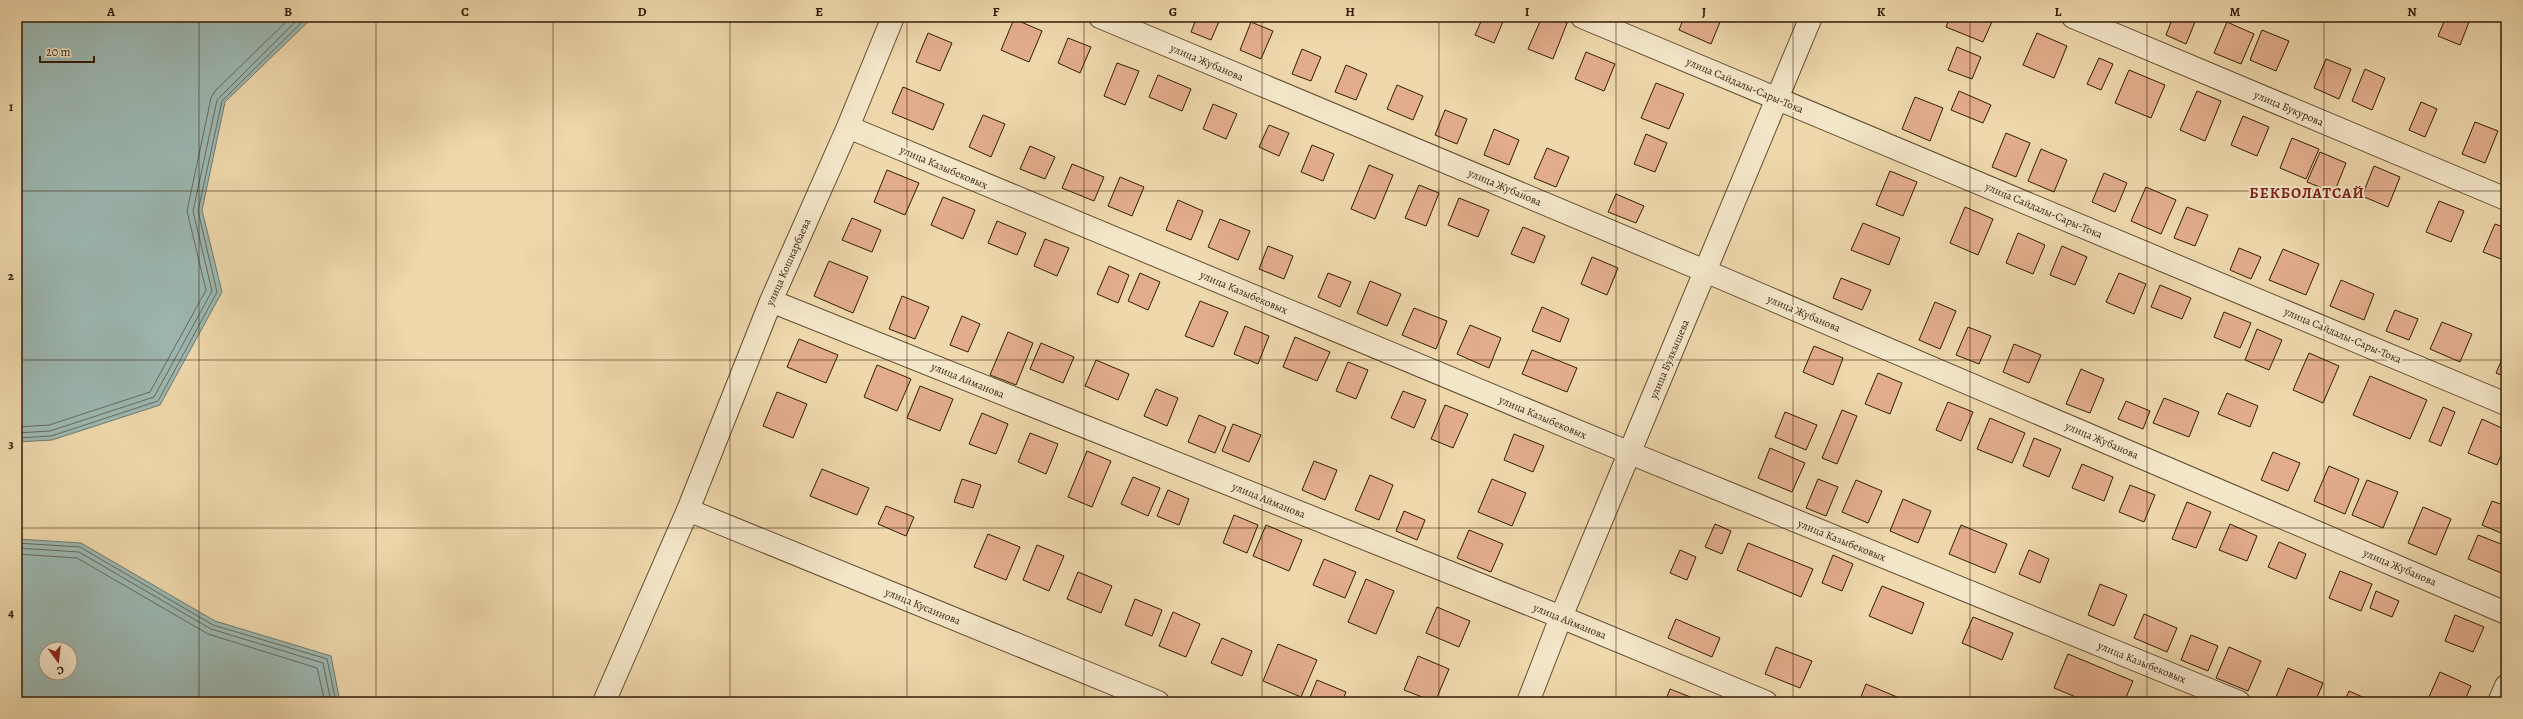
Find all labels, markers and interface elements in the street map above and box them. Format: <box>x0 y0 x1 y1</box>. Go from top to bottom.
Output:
text: A <box>106 3 116 20</box>
text: B <box>284 3 292 20</box>
text: C <box>461 3 469 20</box>
text: D <box>637 3 647 20</box>
text: E <box>815 3 823 20</box>
text: F <box>993 3 1000 20</box>
text: G <box>1169 3 1177 20</box>
text: H <box>1345 3 1355 20</box>
text: I <box>1525 3 1530 20</box>
text: J <box>1702 3 1706 20</box>
text: K <box>1877 3 1886 20</box>
text: L <box>2055 3 2062 20</box>
text: M <box>2230 3 2241 20</box>
text: N <box>2407 3 2417 20</box>
scale bar <box>40 38 94 64</box>
street label: улица Жубанова <box>1167 40 1247 85</box>
text: 20 m <box>46 44 70 60</box>
street label: улица Сайдалы-Сары-Тока <box>1683 54 1807 117</box>
street label: улица Букурова <box>2251 87 2327 130</box>
text: 1 <box>9 98 14 115</box>
street label: улица Казыбековых <box>897 142 991 193</box>
street label: улица Жубанова <box>1465 165 1545 210</box>
street label: улица Сайдалы-Сары-Тока <box>1982 179 2106 242</box>
district label: БЕКБОЛАТСАЙ <box>2249 183 2365 203</box>
street label: улица Кошкарбаева <box>762 215 815 309</box>
text: 2 <box>8 267 15 284</box>
street label: улица Казыбековых <box>1197 267 1291 318</box>
street label: улица Жубанова <box>1764 291 1844 336</box>
street label: улица Сайдалы-Сары-Тока <box>2281 304 2405 367</box>
street label: улица Булкышева <box>1646 316 1693 402</box>
street label: улица Айманова <box>928 359 1007 402</box>
street label: улица Казыбековых <box>1496 392 1590 443</box>
street label: улица Жубанова <box>2062 418 2142 463</box>
text: 3 <box>8 435 14 452</box>
street label: улица Айманова <box>1229 479 1308 522</box>
street label: улица Казыбековых <box>1794 516 1889 565</box>
street label: улица Жубанова <box>2360 545 2440 590</box>
street label: улица Кусаинова <box>882 584 964 629</box>
street label: улица Айманова <box>1530 600 1609 643</box>
text: 4 <box>8 604 14 621</box>
street label: улица Казыбековых <box>2094 638 2189 687</box>
north arrow <box>38 641 78 681</box>
text: С <box>55 662 66 678</box>

